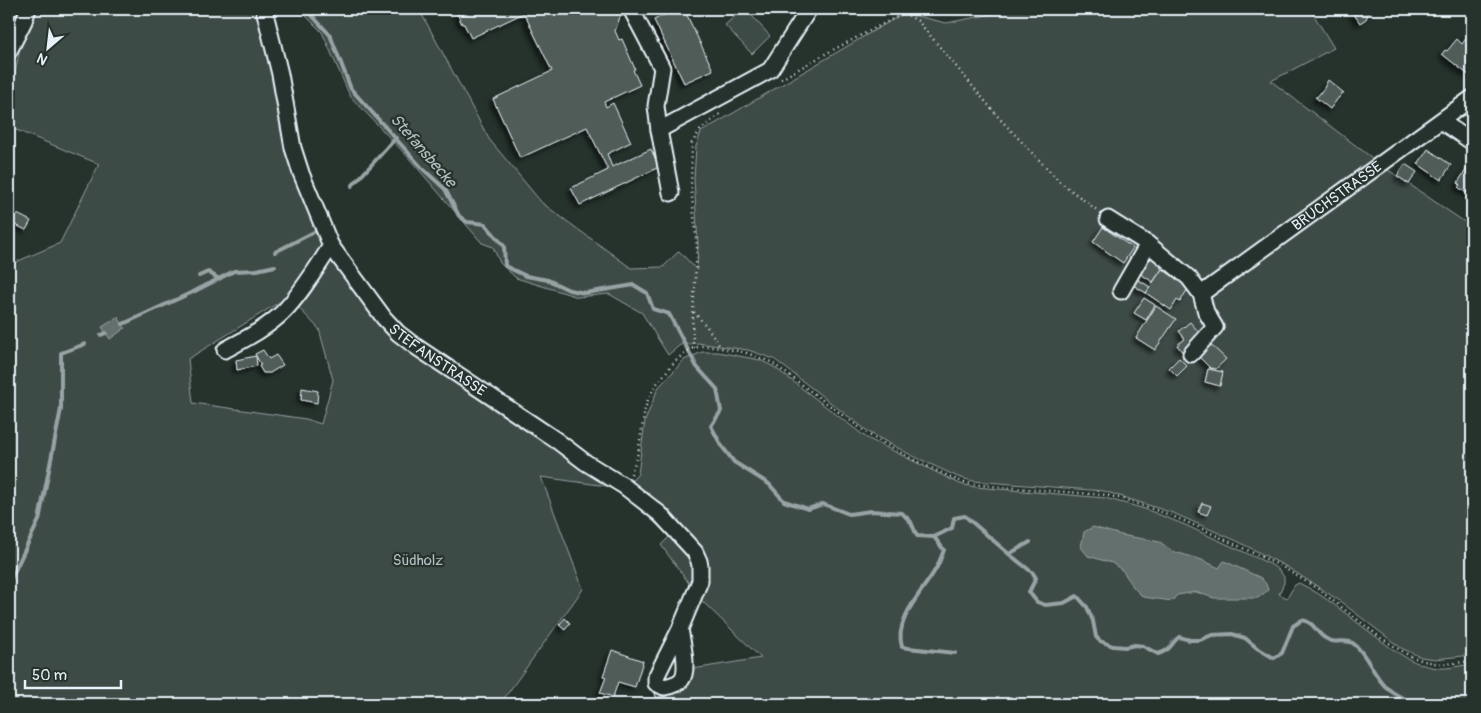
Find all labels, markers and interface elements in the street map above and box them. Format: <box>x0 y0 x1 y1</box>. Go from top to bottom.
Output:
north arrow <box>22 22 72 72</box>
text: N <box>34 49 50 69</box>
water label: Stefansbecke <box>386 110 462 193</box>
street label: BRUCHSTRASSE <box>1288 157 1386 235</box>
street label: STEFANSTRASSE <box>384 320 490 401</box>
park label: Südholz <box>393 551 443 570</box>
scale bar <box>25 658 121 690</box>
text: 50 m <box>32 666 67 685</box>

